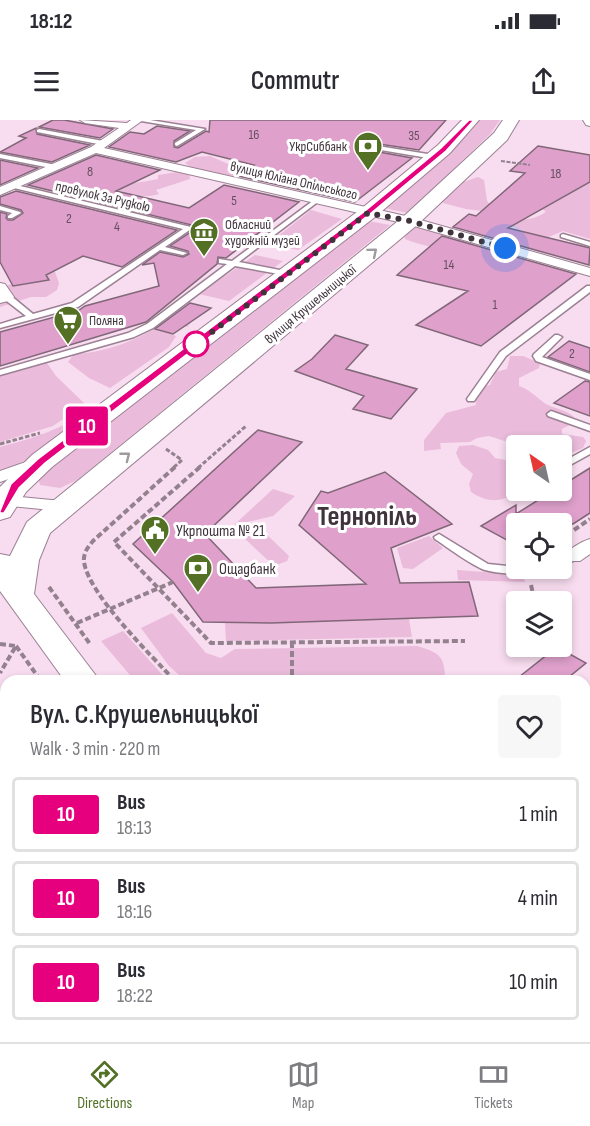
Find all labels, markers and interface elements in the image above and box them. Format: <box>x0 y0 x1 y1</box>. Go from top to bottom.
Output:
text: 18:12 <box>30 8 72 35</box>
icon: menu <box>30 65 63 98</box>
text: Commutr <box>251 65 339 97</box>
icon: share <box>527 65 560 98</box>
house number: 16 <box>248 126 260 143</box>
house number: 35 <box>408 127 420 144</box>
bank icon: УкрСиббанк <box>352 130 384 172</box>
place label: УкрСиббанк <box>289 138 348 155</box>
street label: вулиця Юліана Опільського <box>229 158 359 203</box>
house number: 8 <box>87 163 93 180</box>
house number: 18 <box>550 165 562 182</box>
street label: провулок За Рудкою <box>54 177 152 216</box>
house number: 5 <box>231 192 237 209</box>
house number: 2 <box>66 210 72 227</box>
museum icon: Обласний художній музей <box>188 216 220 258</box>
place label: Обласний художній музей <box>225 216 300 249</box>
house number: 4 <box>114 218 120 235</box>
your location <box>490 233 520 263</box>
one-way arrow <box>366 248 377 259</box>
house number: 14 <box>444 256 455 273</box>
street label: вулиця Крушельницької <box>261 261 360 348</box>
house number: 1 <box>493 296 498 313</box>
supermarket icon: Поляна <box>52 304 84 346</box>
place label: Поляна <box>89 312 124 329</box>
unlabelled marker <box>183 331 209 357</box>
house number: 2 <box>569 345 575 362</box>
line badge: 10 <box>60 406 114 446</box>
text: 10 <box>78 414 96 439</box>
north arrow <box>506 435 572 501</box>
map controls <box>506 435 572 657</box>
one-way arrow <box>119 453 130 464</box>
district label: Тернопіль <box>317 500 417 533</box>
button: locate <box>506 513 572 579</box>
public building icon: Укрпошта № 21 <box>139 514 171 556</box>
place label: Укрпошта № 21 <box>176 522 265 541</box>
bank icon: Ощадбанк <box>182 552 214 594</box>
place label: Ощадбанк <box>219 560 276 579</box>
button: layers <box>506 591 572 657</box>
button: heart <box>498 695 561 758</box>
text: Вул. С.Крушельницької <box>30 698 258 731</box>
text: Walk · 3 min · 220 m <box>30 737 160 761</box>
text: Bus <box>117 789 146 816</box>
text: 1 min <box>519 801 558 828</box>
text: 10 <box>57 802 75 827</box>
text: 18:13 <box>117 816 152 840</box>
text: Bus <box>117 873 146 900</box>
text: 4 min <box>518 885 558 912</box>
text: 10 <box>57 886 75 911</box>
text: 18:16 <box>117 900 152 924</box>
text: Bus <box>117 957 146 984</box>
text: 10 min <box>509 969 558 996</box>
text: 10 <box>57 970 75 995</box>
text: 18:22 <box>117 984 153 1008</box>
tab: Directions <box>77 1058 132 1113</box>
tab: Map <box>287 1058 320 1113</box>
tab: Tickets <box>474 1058 513 1113</box>

